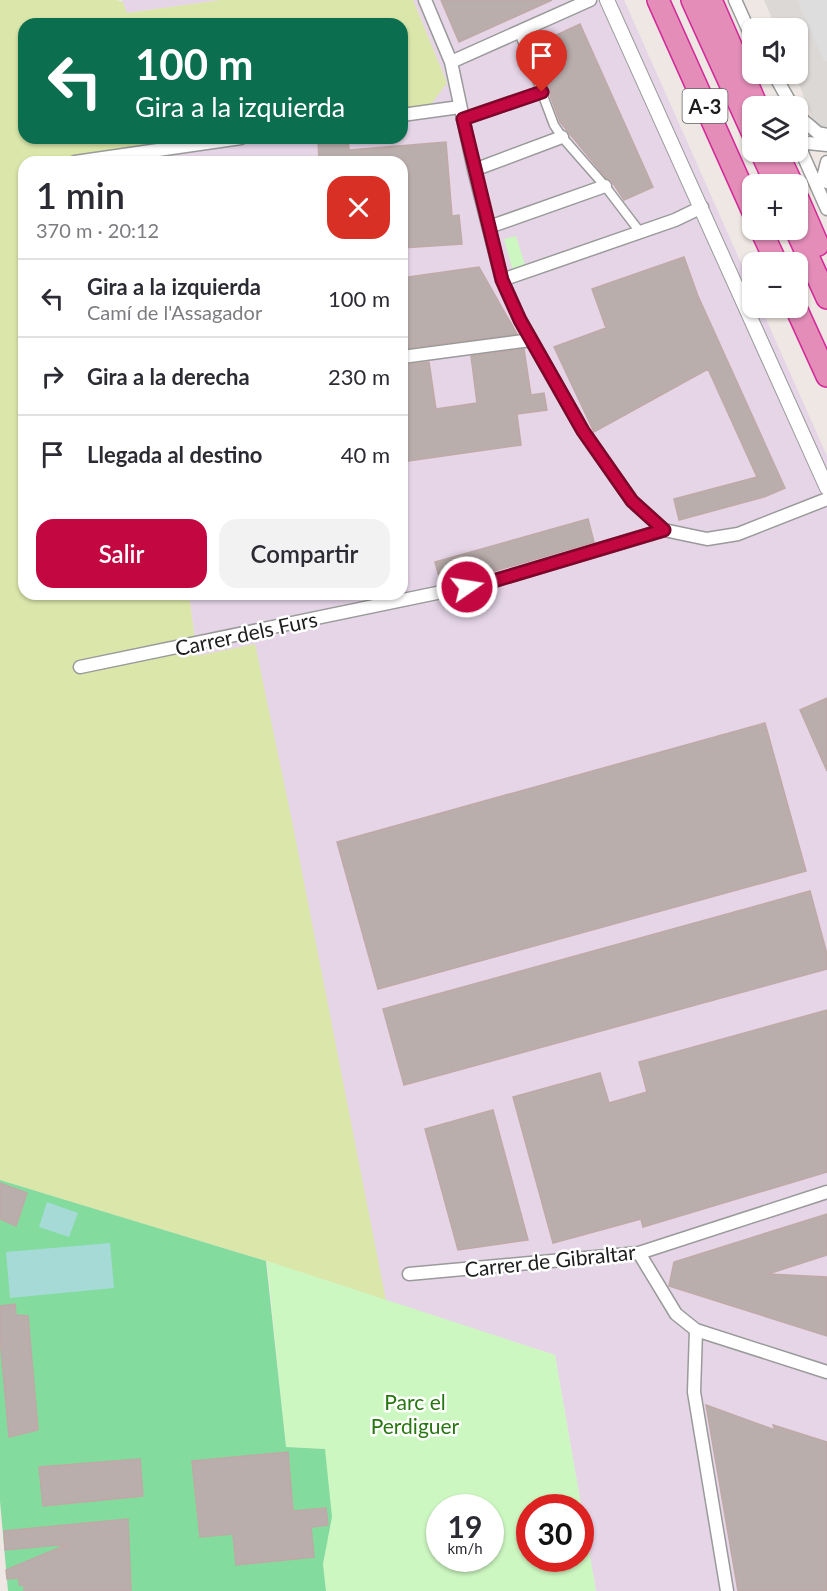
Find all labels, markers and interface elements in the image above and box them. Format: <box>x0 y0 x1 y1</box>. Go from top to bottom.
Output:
map controls <box>742 18 808 318</box>
button: sound <box>742 18 808 84</box>
pin <box>516 30 567 92</box>
text: 100 m <box>135 39 253 89</box>
icon: arrive <box>525 39 558 72</box>
icon: left <box>36 42 114 120</box>
road number: A-3 <box>682 89 728 123</box>
text: Gira a la izquierda <box>135 90 345 123</box>
button: layers <box>742 96 808 162</box>
text: 1 min <box>36 173 125 217</box>
button: + <box>742 174 808 240</box>
button: close <box>327 176 390 239</box>
text: 370 m · 20:12 <box>36 218 159 242</box>
button: − <box>742 252 808 318</box>
text: Gira a la izquierda <box>87 273 261 300</box>
icon: left <box>36 282 69 315</box>
text: 100 m <box>328 285 390 312</box>
text: Camí de l'Assagador <box>87 300 262 324</box>
icon: right <box>36 360 69 393</box>
text: Gira a la derecha <box>87 363 250 390</box>
text: 230 m <box>328 363 390 390</box>
icon: arrive <box>36 438 69 471</box>
text: Llegada al destino <box>87 441 263 468</box>
text: 40 m <box>341 441 390 468</box>
button: Salir <box>36 519 207 588</box>
button: Compartir <box>219 519 390 588</box>
position arrow <box>435 555 499 619</box>
street label: Carrer dels Furs <box>173 606 319 660</box>
street label: Carrer de Gibraltar <box>463 1239 637 1281</box>
park label: Parc el Perdiguer <box>371 1389 460 1438</box>
speed limit sign: 30 <box>516 1494 594 1572</box>
text: 19 <box>448 1508 482 1544</box>
text: km/h <box>447 1539 483 1557</box>

